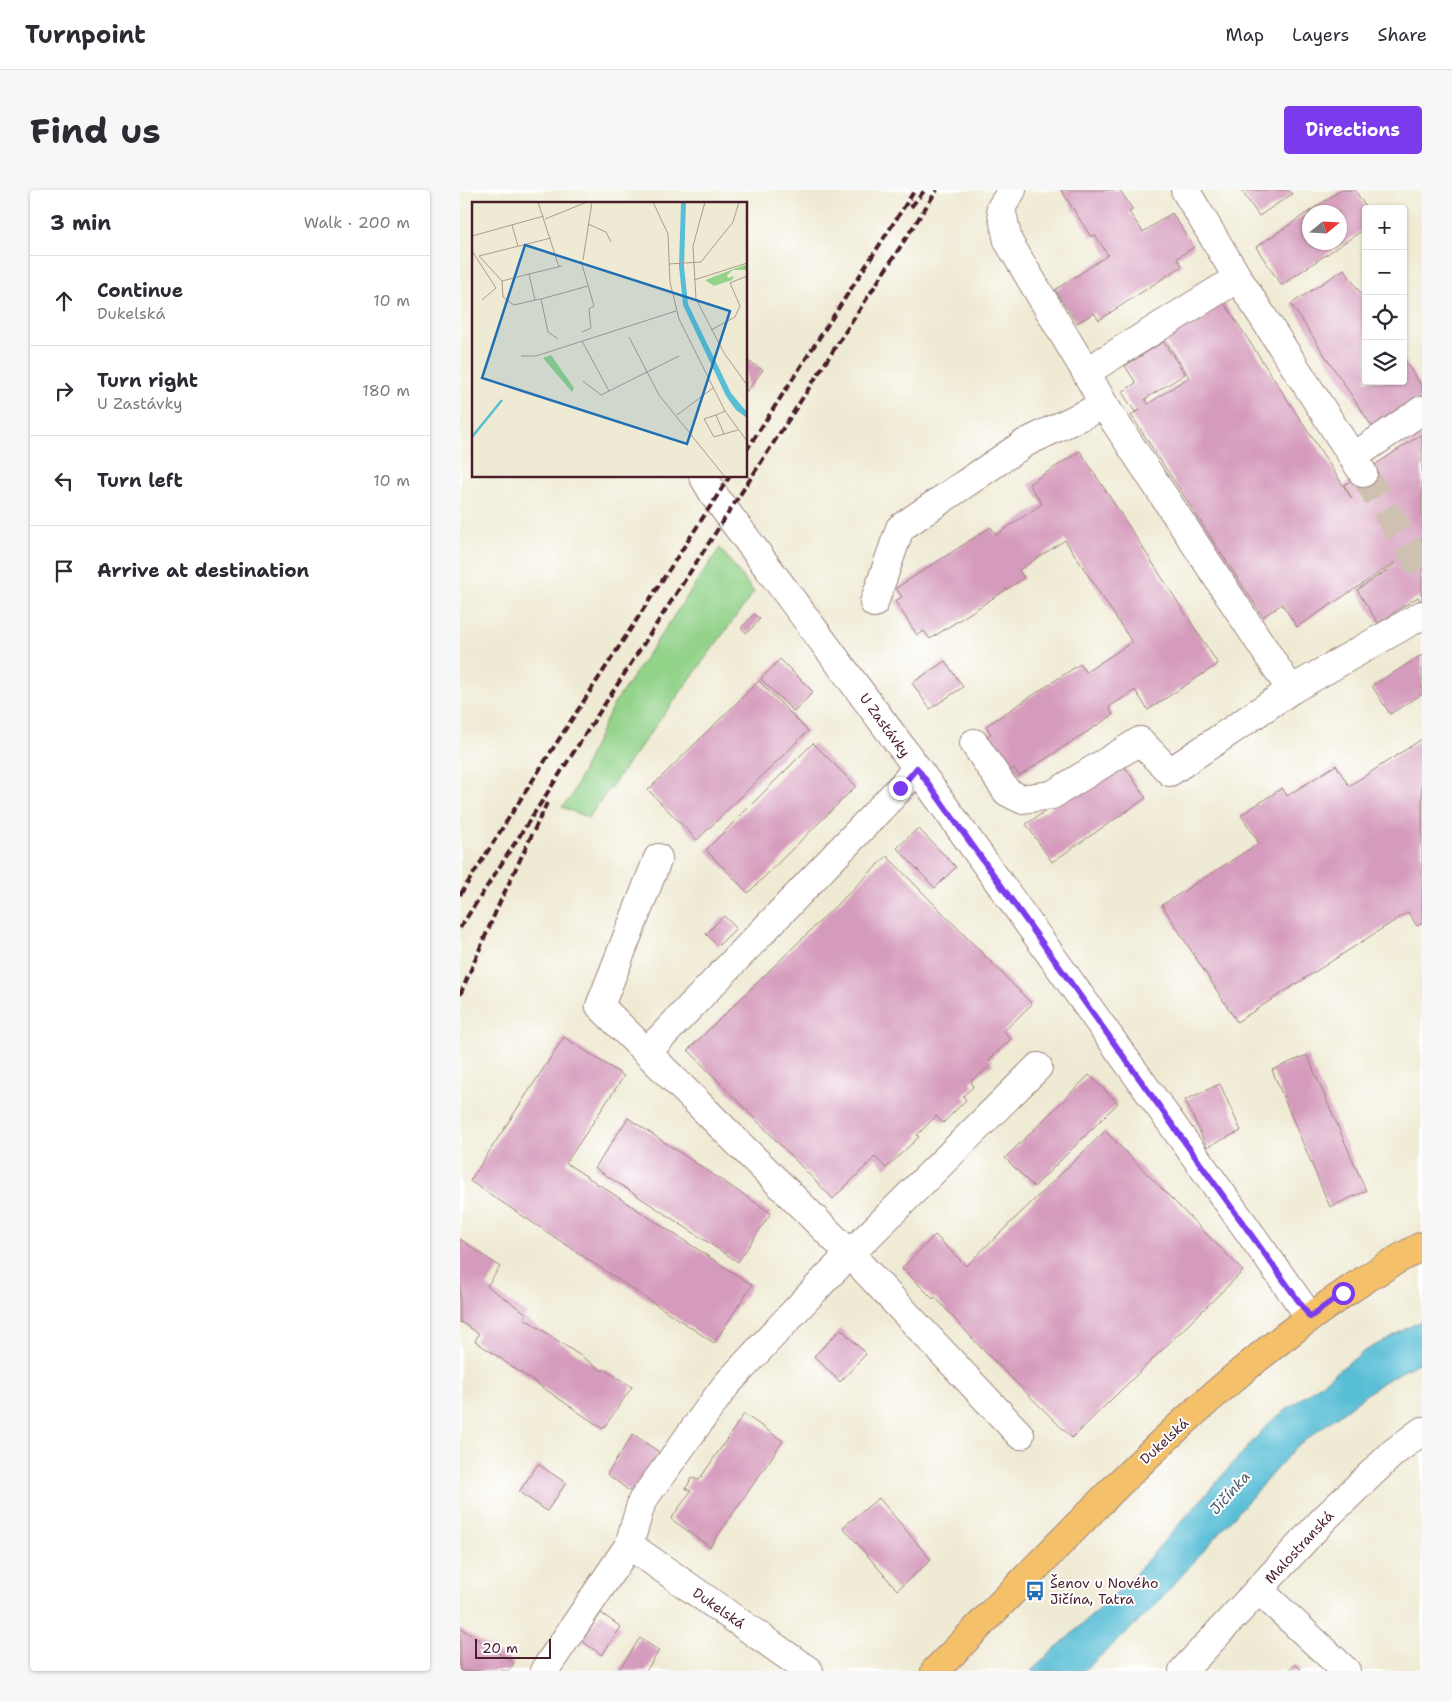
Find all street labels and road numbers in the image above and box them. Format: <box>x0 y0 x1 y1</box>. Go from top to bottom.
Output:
street label: U Zastávky <box>856 689 914 761</box>
street label: Dukelská <box>1136 1414 1192 1468</box>
street label: Malostranská <box>1261 1507 1337 1587</box>
street label: Dukelská <box>689 1583 749 1633</box>

